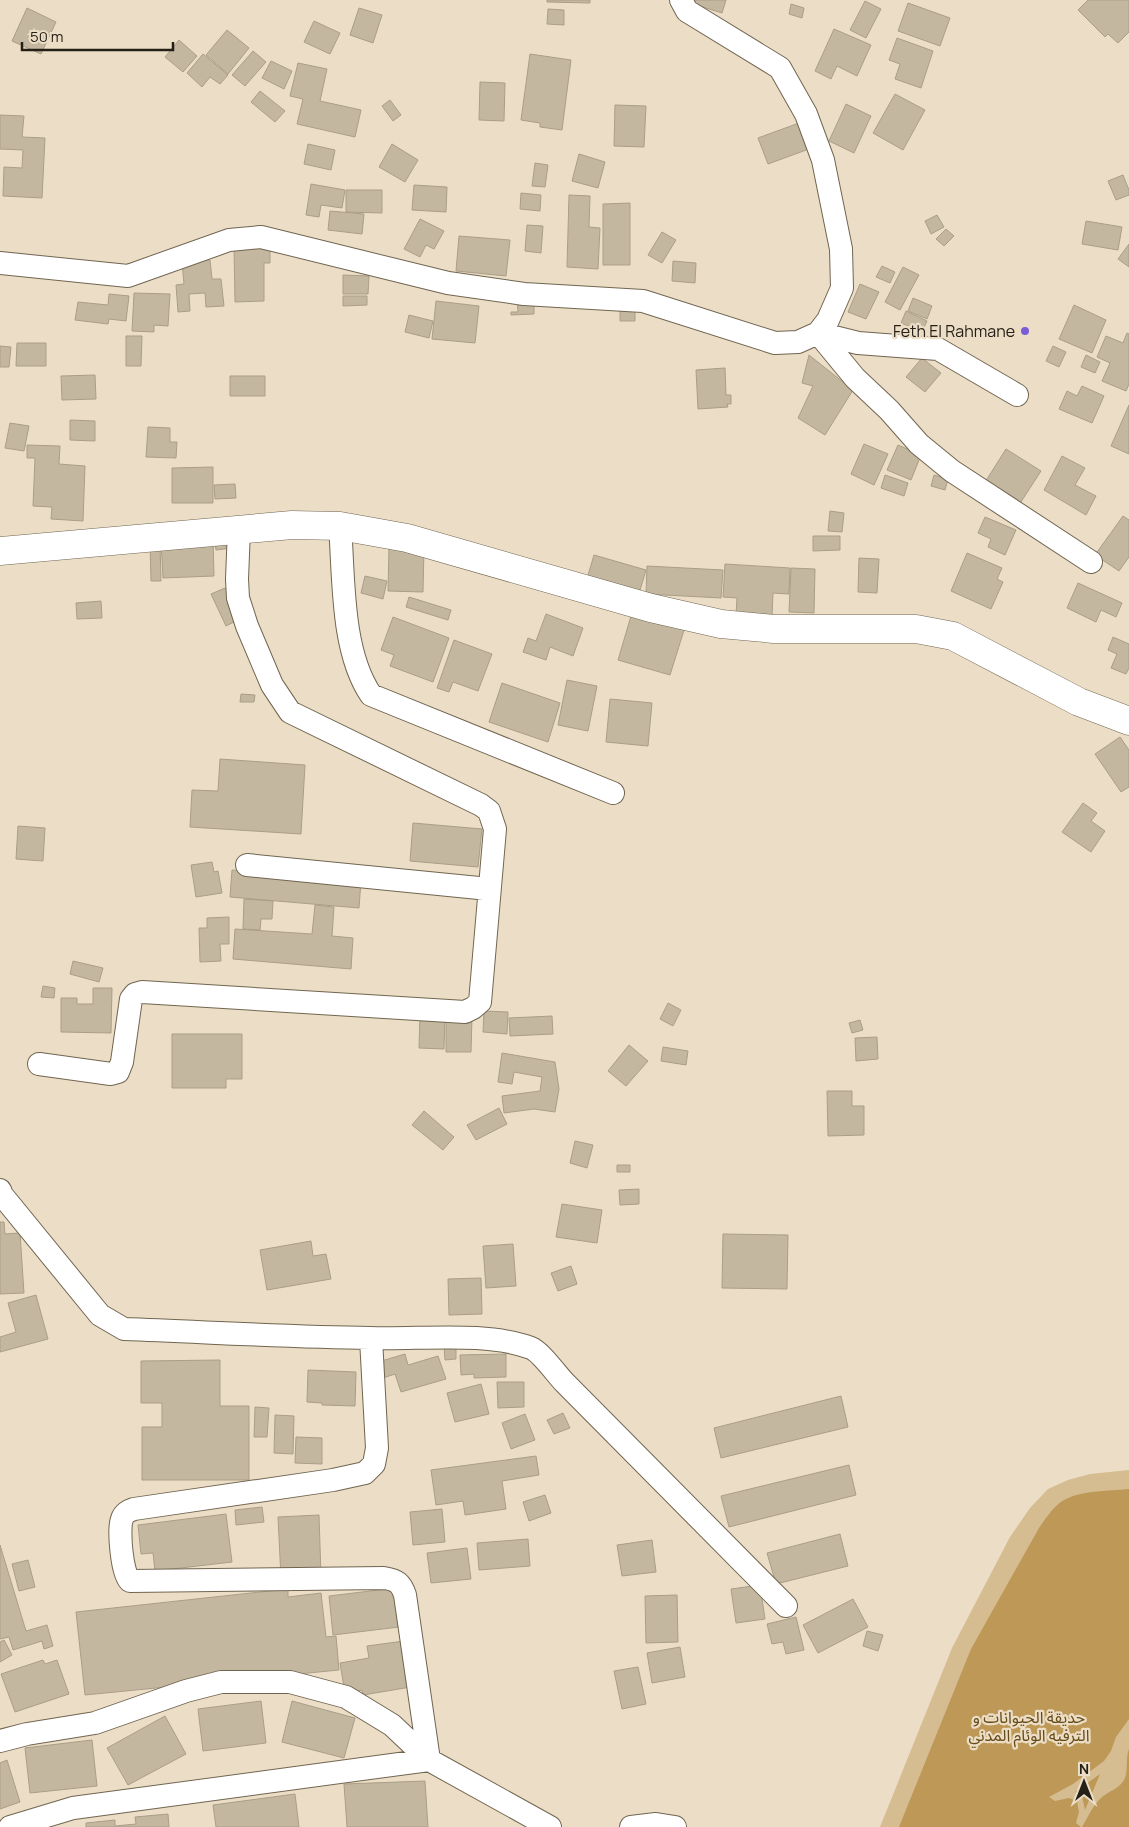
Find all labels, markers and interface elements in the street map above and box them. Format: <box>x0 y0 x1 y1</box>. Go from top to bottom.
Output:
scale bar <box>22 20 174 52</box>
text: 50 m <box>30 26 64 47</box>
place label: Feth El Rahmane <box>893 320 1015 342</box>
marker: Feth El Rahmane <box>1019 325 1031 337</box>
park label: حديقة الحيوانات و الترفيه الوئام المدني <box>968 1706 1090 1748</box>
north arrow <box>1059 1757 1109 1807</box>
text: N <box>1079 1759 1089 1778</box>

